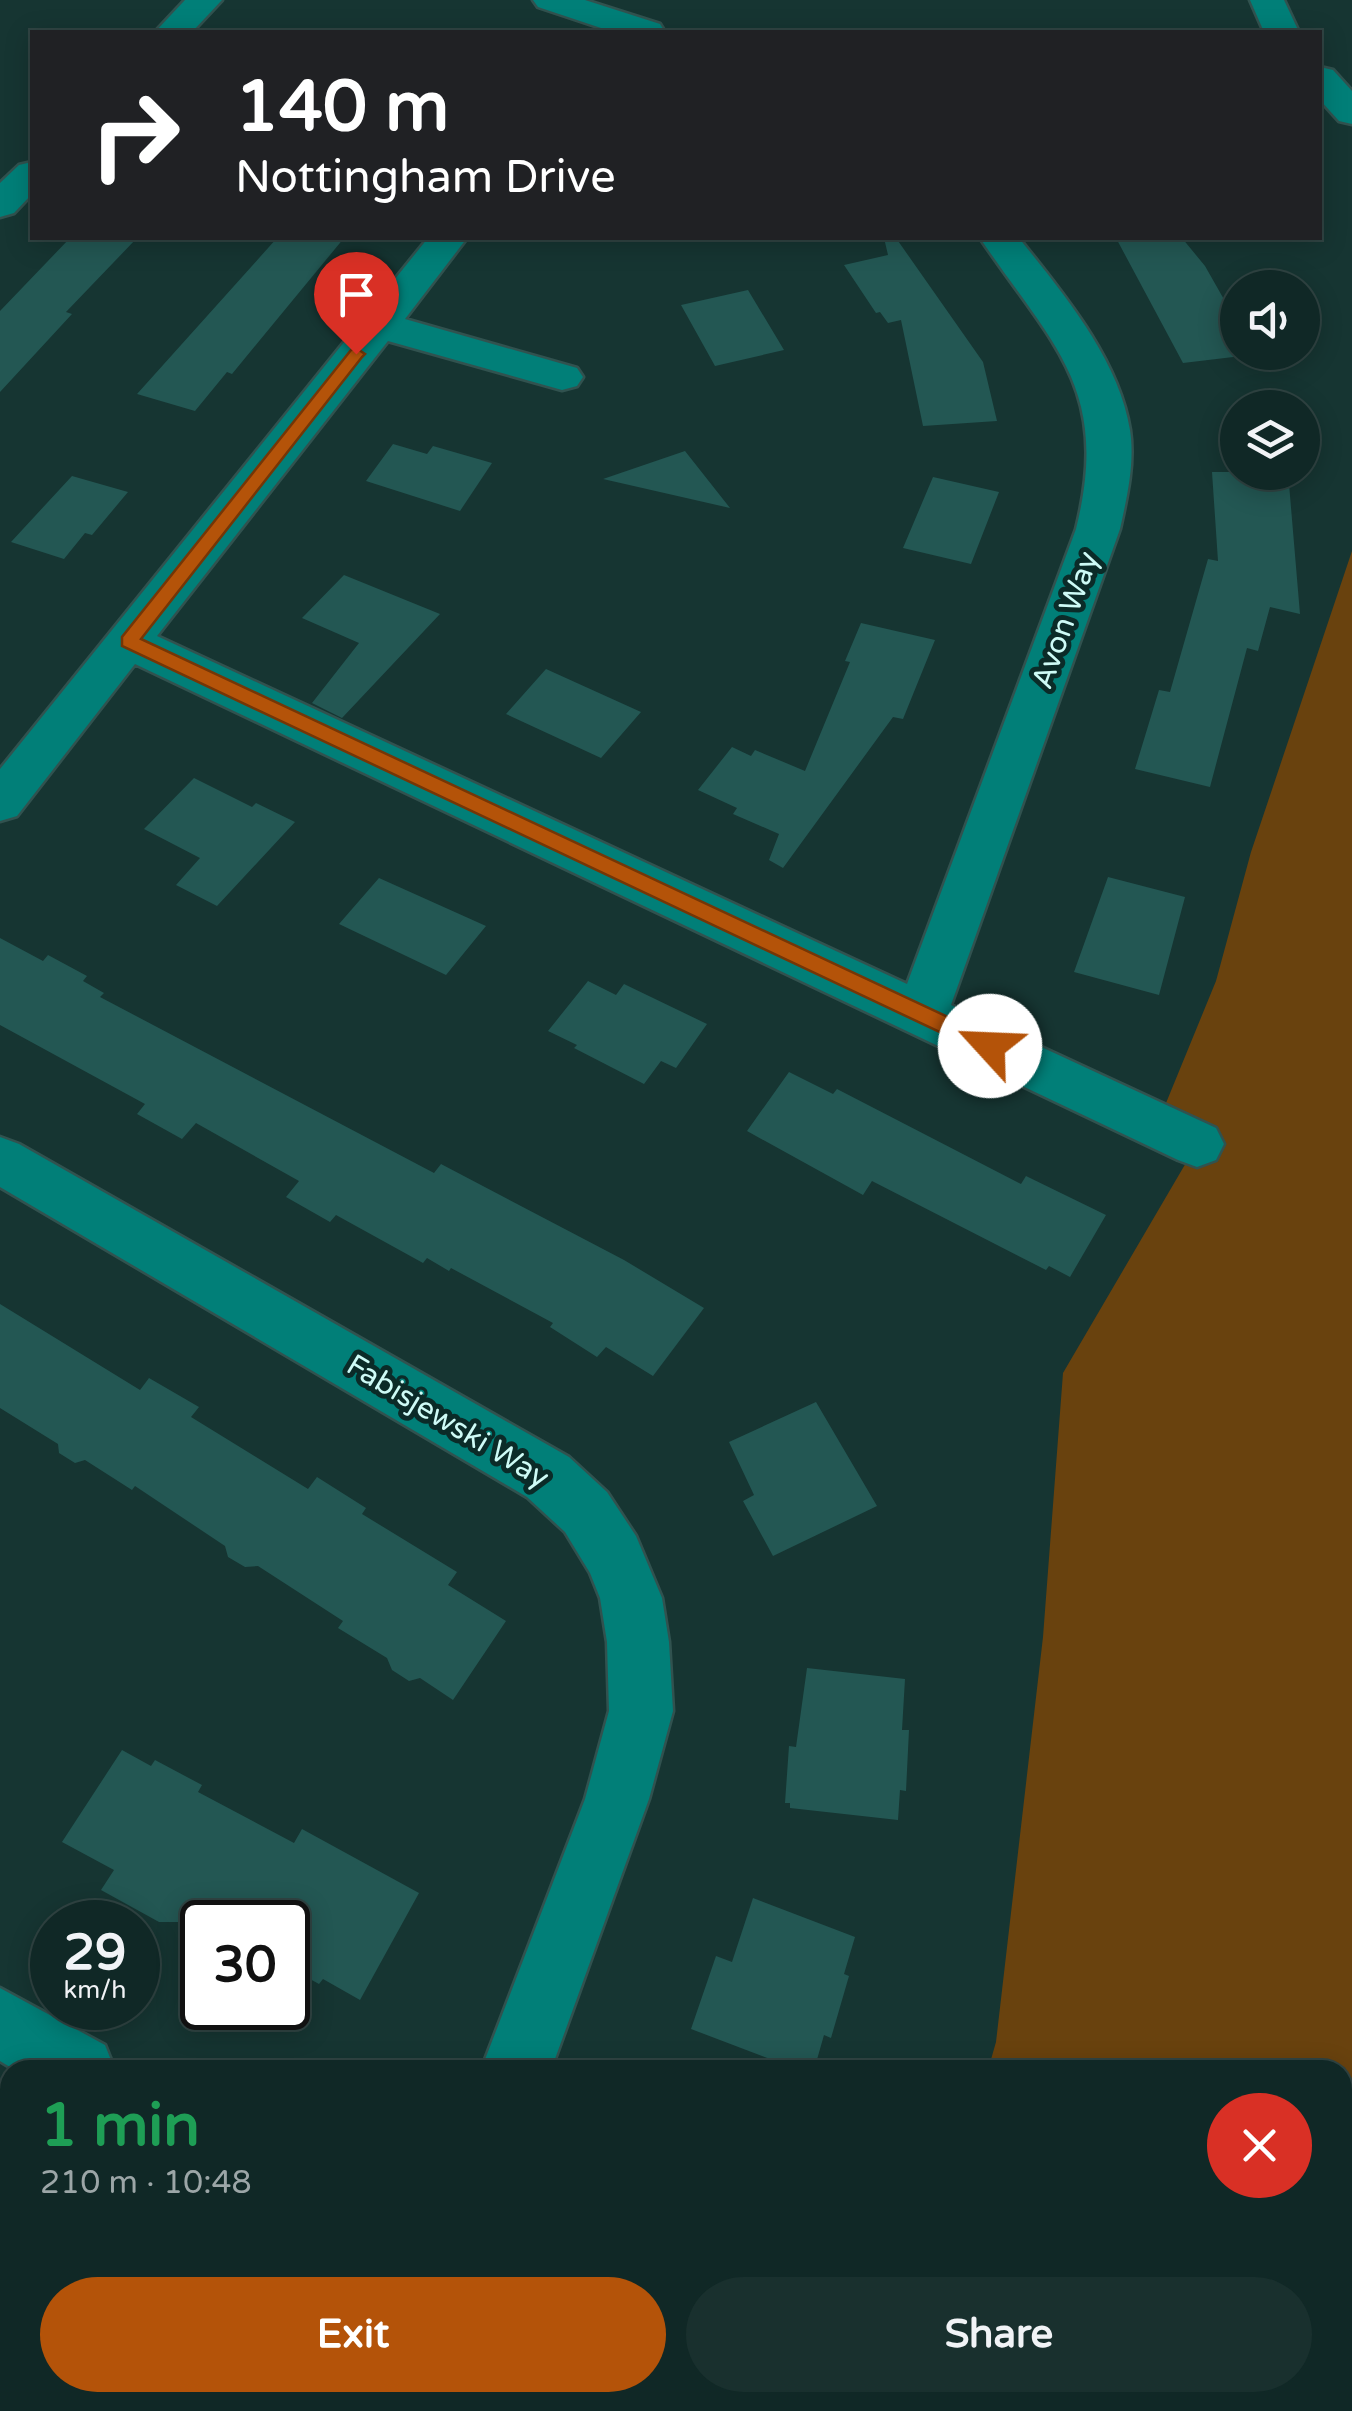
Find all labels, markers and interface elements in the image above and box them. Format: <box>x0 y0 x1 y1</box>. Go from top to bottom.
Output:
text: 140 m <box>235 66 449 150</box>
icon: right <box>70 70 200 200</box>
text: Nottingham Drive <box>235 151 616 205</box>
pin <box>314 252 399 355</box>
icon: arrive <box>329 267 384 322</box>
map controls <box>1220 270 1320 490</box>
button: sound <box>1220 270 1320 370</box>
button: layers <box>1220 390 1320 490</box>
street label: Avon Way <box>1024 547 1107 694</box>
position arrow <box>938 994 1042 1098</box>
street label: Fabisjewski Way <box>340 1346 556 1496</box>
speed limit sign: 30 <box>180 1900 310 2030</box>
text: 29 <box>64 1923 126 1983</box>
text: km/h <box>64 1975 126 2005</box>
text: 1 min <box>40 2090 200 2162</box>
button: close <box>1207 2093 1312 2198</box>
text: 210 m · 10:48 <box>40 2164 252 2202</box>
button: Exit <box>40 2277 666 2392</box>
button: Share <box>686 2277 1312 2392</box>

